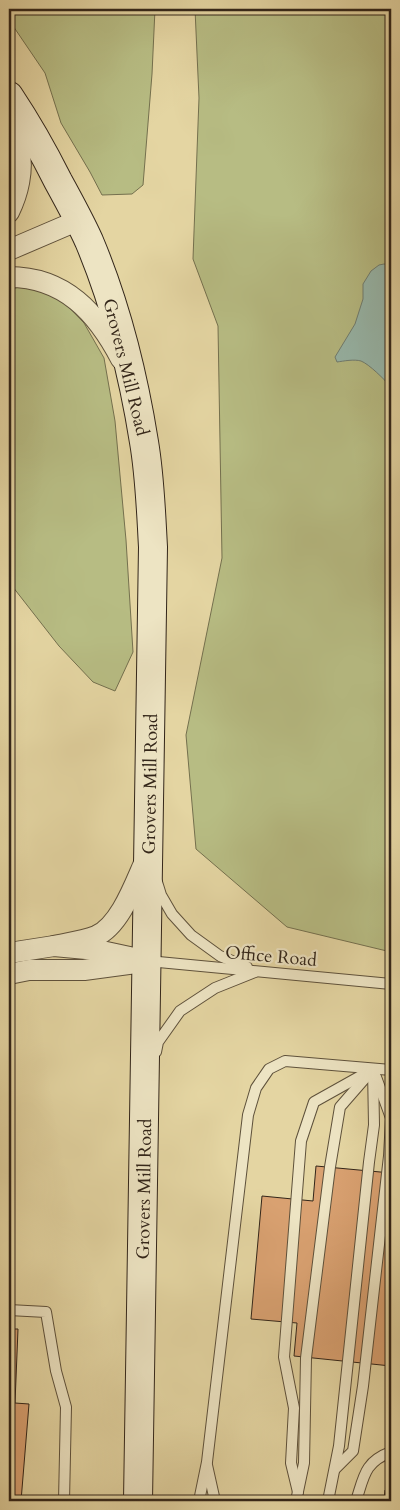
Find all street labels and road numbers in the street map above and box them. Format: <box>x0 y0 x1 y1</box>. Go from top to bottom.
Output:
street label: Grovers Mill Road <box>96 296 155 439</box>
street label: Grovers Mill Road <box>137 713 164 855</box>
street label: Office Road <box>224 940 318 973</box>
street label: Grovers Mill Road <box>131 1118 158 1260</box>

